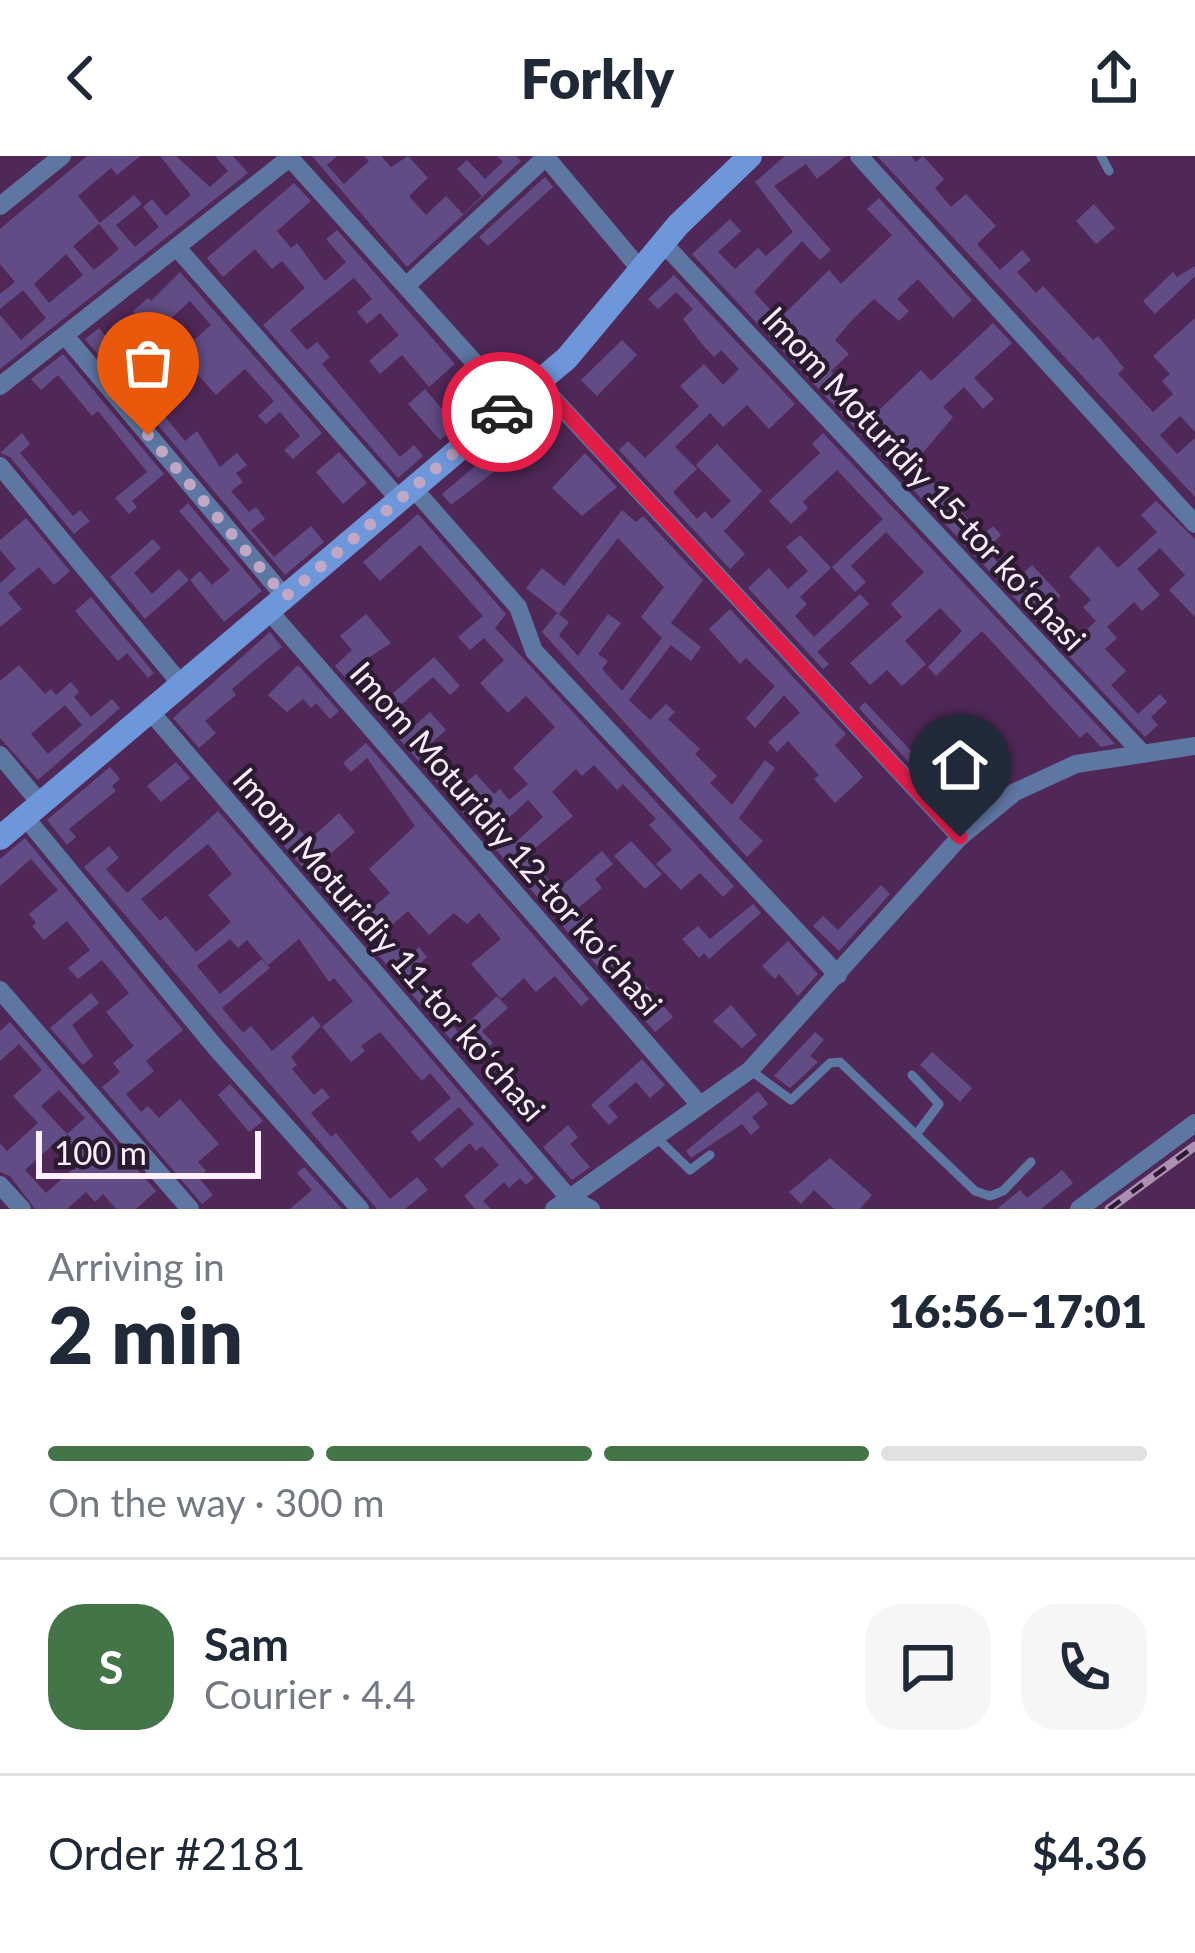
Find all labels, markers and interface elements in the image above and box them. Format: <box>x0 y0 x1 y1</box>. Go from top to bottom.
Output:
icon: back <box>48 45 114 111</box>
icon: share <box>1081 45 1147 111</box>
text: Forkly <box>521 46 674 111</box>
street label: Imom Moturidiy 15-tor koʻchasi <box>755 298 1095 658</box>
pin <box>97 312 199 435</box>
icon: bag <box>115 330 181 396</box>
courier <box>442 352 562 472</box>
icon: car <box>469 379 535 445</box>
street label: Imom Moturidiy 12-tor koʻchasi <box>343 653 671 1023</box>
pin <box>909 714 1011 837</box>
icon: home <box>927 732 993 798</box>
street label: Imom Moturidiy 11-tor koʻchasi <box>226 759 554 1129</box>
scale bar <box>36 1125 261 1178</box>
text: 100 m <box>54 1132 147 1172</box>
text: Arriving in <box>48 1243 225 1289</box>
text: 16:56–17:01 <box>888 1284 1147 1338</box>
text: 2 min <box>48 1287 243 1381</box>
text: On the way · 300 m <box>48 1479 385 1525</box>
button: chat <box>865 1604 991 1730</box>
button: phone <box>1021 1604 1147 1730</box>
text: Sam <box>204 1617 289 1671</box>
text: S <box>99 1640 123 1694</box>
text: Courier · 4.4 <box>204 1671 416 1717</box>
text: Order #2181 <box>48 1826 306 1880</box>
text: $4.36 <box>1032 1826 1147 1880</box>

